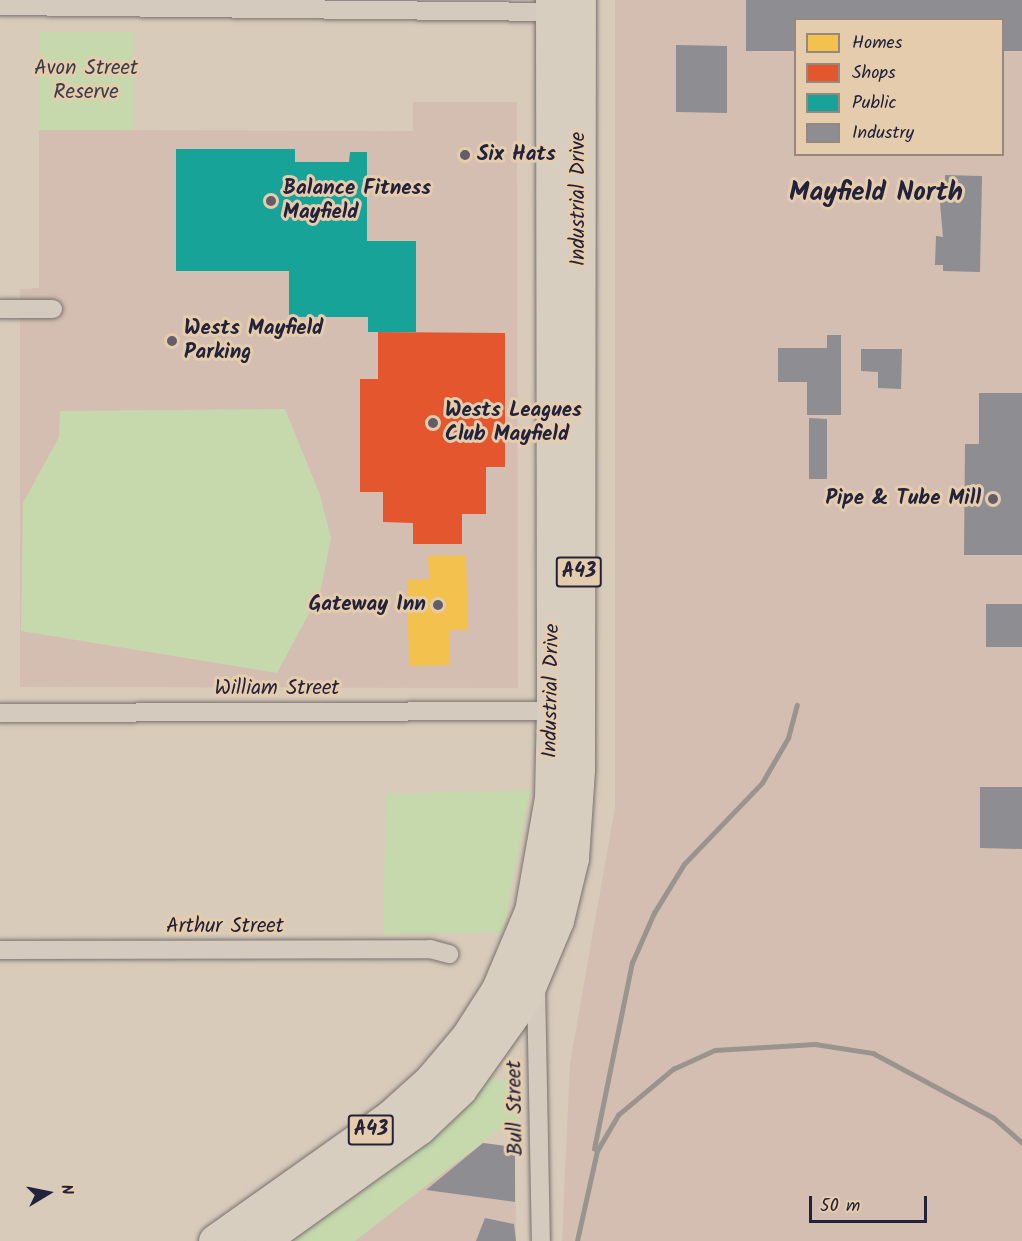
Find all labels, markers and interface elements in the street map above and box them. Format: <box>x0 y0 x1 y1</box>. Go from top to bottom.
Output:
legend <box>794 18 1004 156</box>
text: Homes <box>852 29 902 58</box>
park label: Avon Street Reserve <box>34 56 138 106</box>
text: Shops <box>852 59 896 88</box>
text: Public <box>852 89 897 118</box>
text: Industry <box>852 119 914 148</box>
street label: Industrial Drive <box>566 132 592 266</box>
place label: Six Hats <box>477 142 556 168</box>
marker: Six Hats <box>458 148 472 162</box>
place label: Balance Fitness Mayfield <box>283 176 431 226</box>
district label: Mayfield North <box>789 177 963 209</box>
marker: Balance Fitness Mayfield <box>264 194 278 208</box>
place label: Wests Mayfield Parking <box>184 316 323 366</box>
marker: Wests Mayfield Parking <box>165 334 179 348</box>
place label: Wests Leagues Club Mayfield <box>445 398 582 448</box>
marker: Wests Leagues Club Mayfield <box>426 416 440 430</box>
place label: Pipe & Tube Mill <box>825 486 981 512</box>
marker: Pipe & Tube Mill <box>986 492 1000 506</box>
road number: A43 <box>555 555 603 589</box>
place label: Gateway Inn <box>309 592 426 618</box>
marker: Gateway Inn <box>431 598 445 612</box>
street label: Industrial Drive <box>538 624 566 758</box>
street label: William Street <box>215 676 339 702</box>
street label: Arthur Street <box>166 914 284 940</box>
street label: Bull Street <box>503 1060 529 1156</box>
road number: A43 <box>347 1113 395 1147</box>
north arrow <box>18 1163 78 1223</box>
text: N <box>53 1183 79 1197</box>
scale bar <box>812 1184 930 1222</box>
text: 50 m <box>820 1192 860 1221</box>

